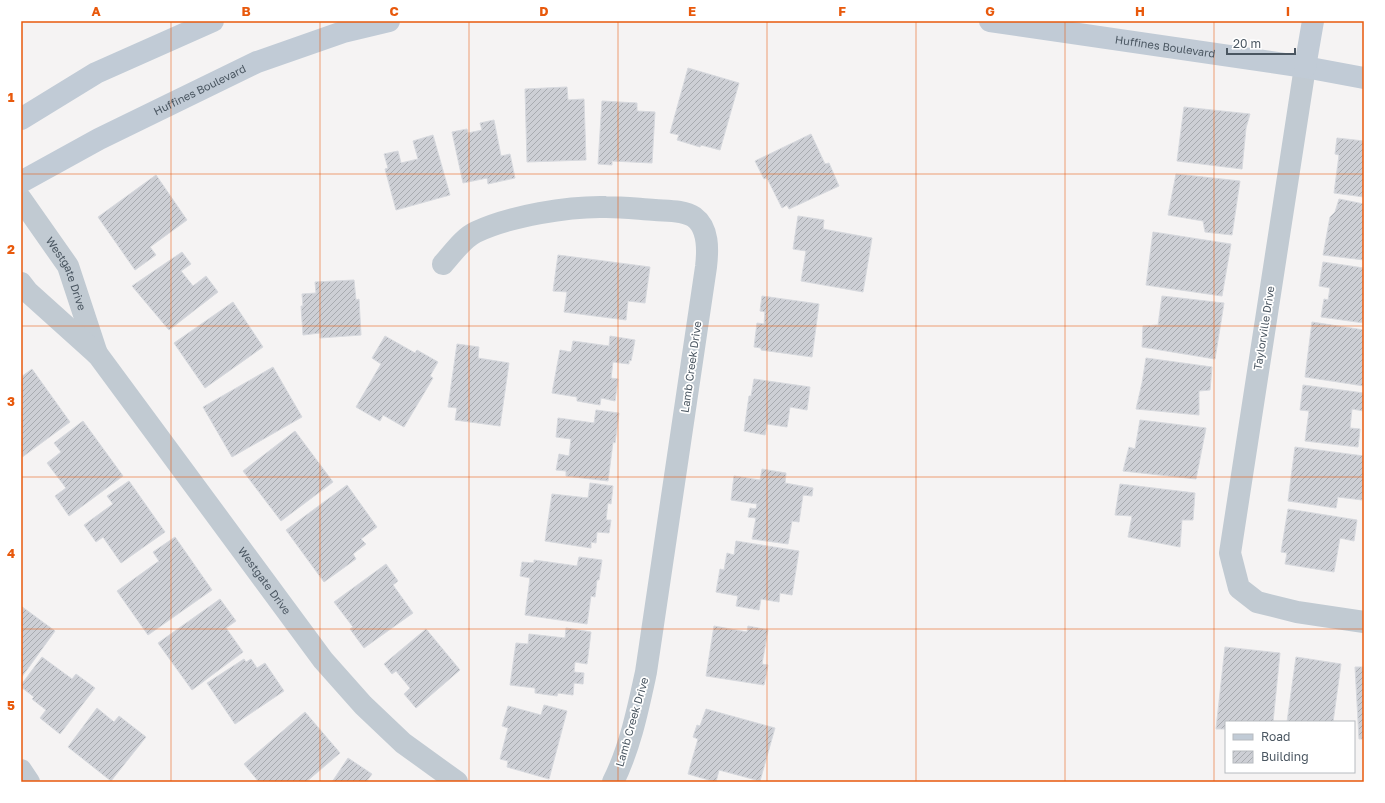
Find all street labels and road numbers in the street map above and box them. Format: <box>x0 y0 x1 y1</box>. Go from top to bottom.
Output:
street label: Huffines Boulevard <box>1114 32 1216 60</box>
street label: Huffines Boulevard <box>151 62 248 118</box>
street label: Westgate Drive <box>44 234 89 312</box>
street label: Taylorville Drive <box>1250 285 1277 371</box>
street label: Lamb Creek Drive <box>678 320 703 414</box>
street label: Westgate Drive <box>236 544 294 617</box>
street label: Lamb Creek Drive <box>613 676 651 768</box>

